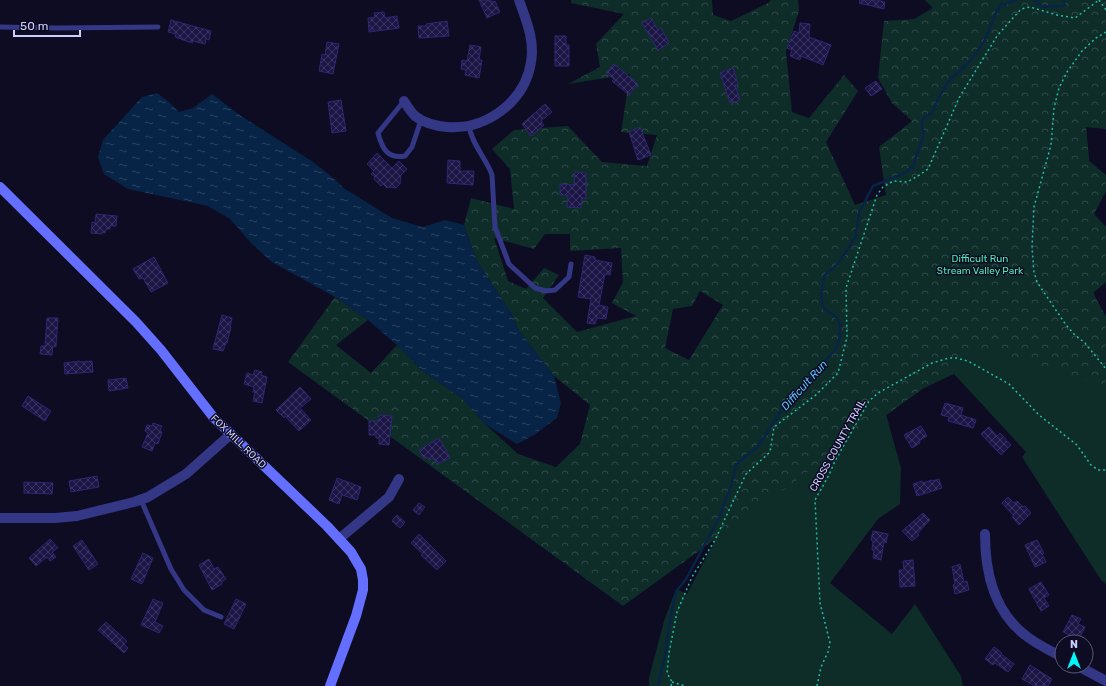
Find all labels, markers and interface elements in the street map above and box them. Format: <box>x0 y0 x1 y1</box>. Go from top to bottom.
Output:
scale bar <box>14 12 80 38</box>
text: 50 m <box>20 19 48 33</box>
park label: Difficult Run Stream Valley Park <box>937 253 1024 277</box>
water label: Difficult Run <box>779 358 830 413</box>
street label: CROSS COUNTY TRAIL <box>807 397 868 494</box>
street label: FOX MILL ROAD <box>208 412 268 471</box>
north arrow <box>1054 634 1094 674</box>
text: N <box>1070 638 1078 651</box>

